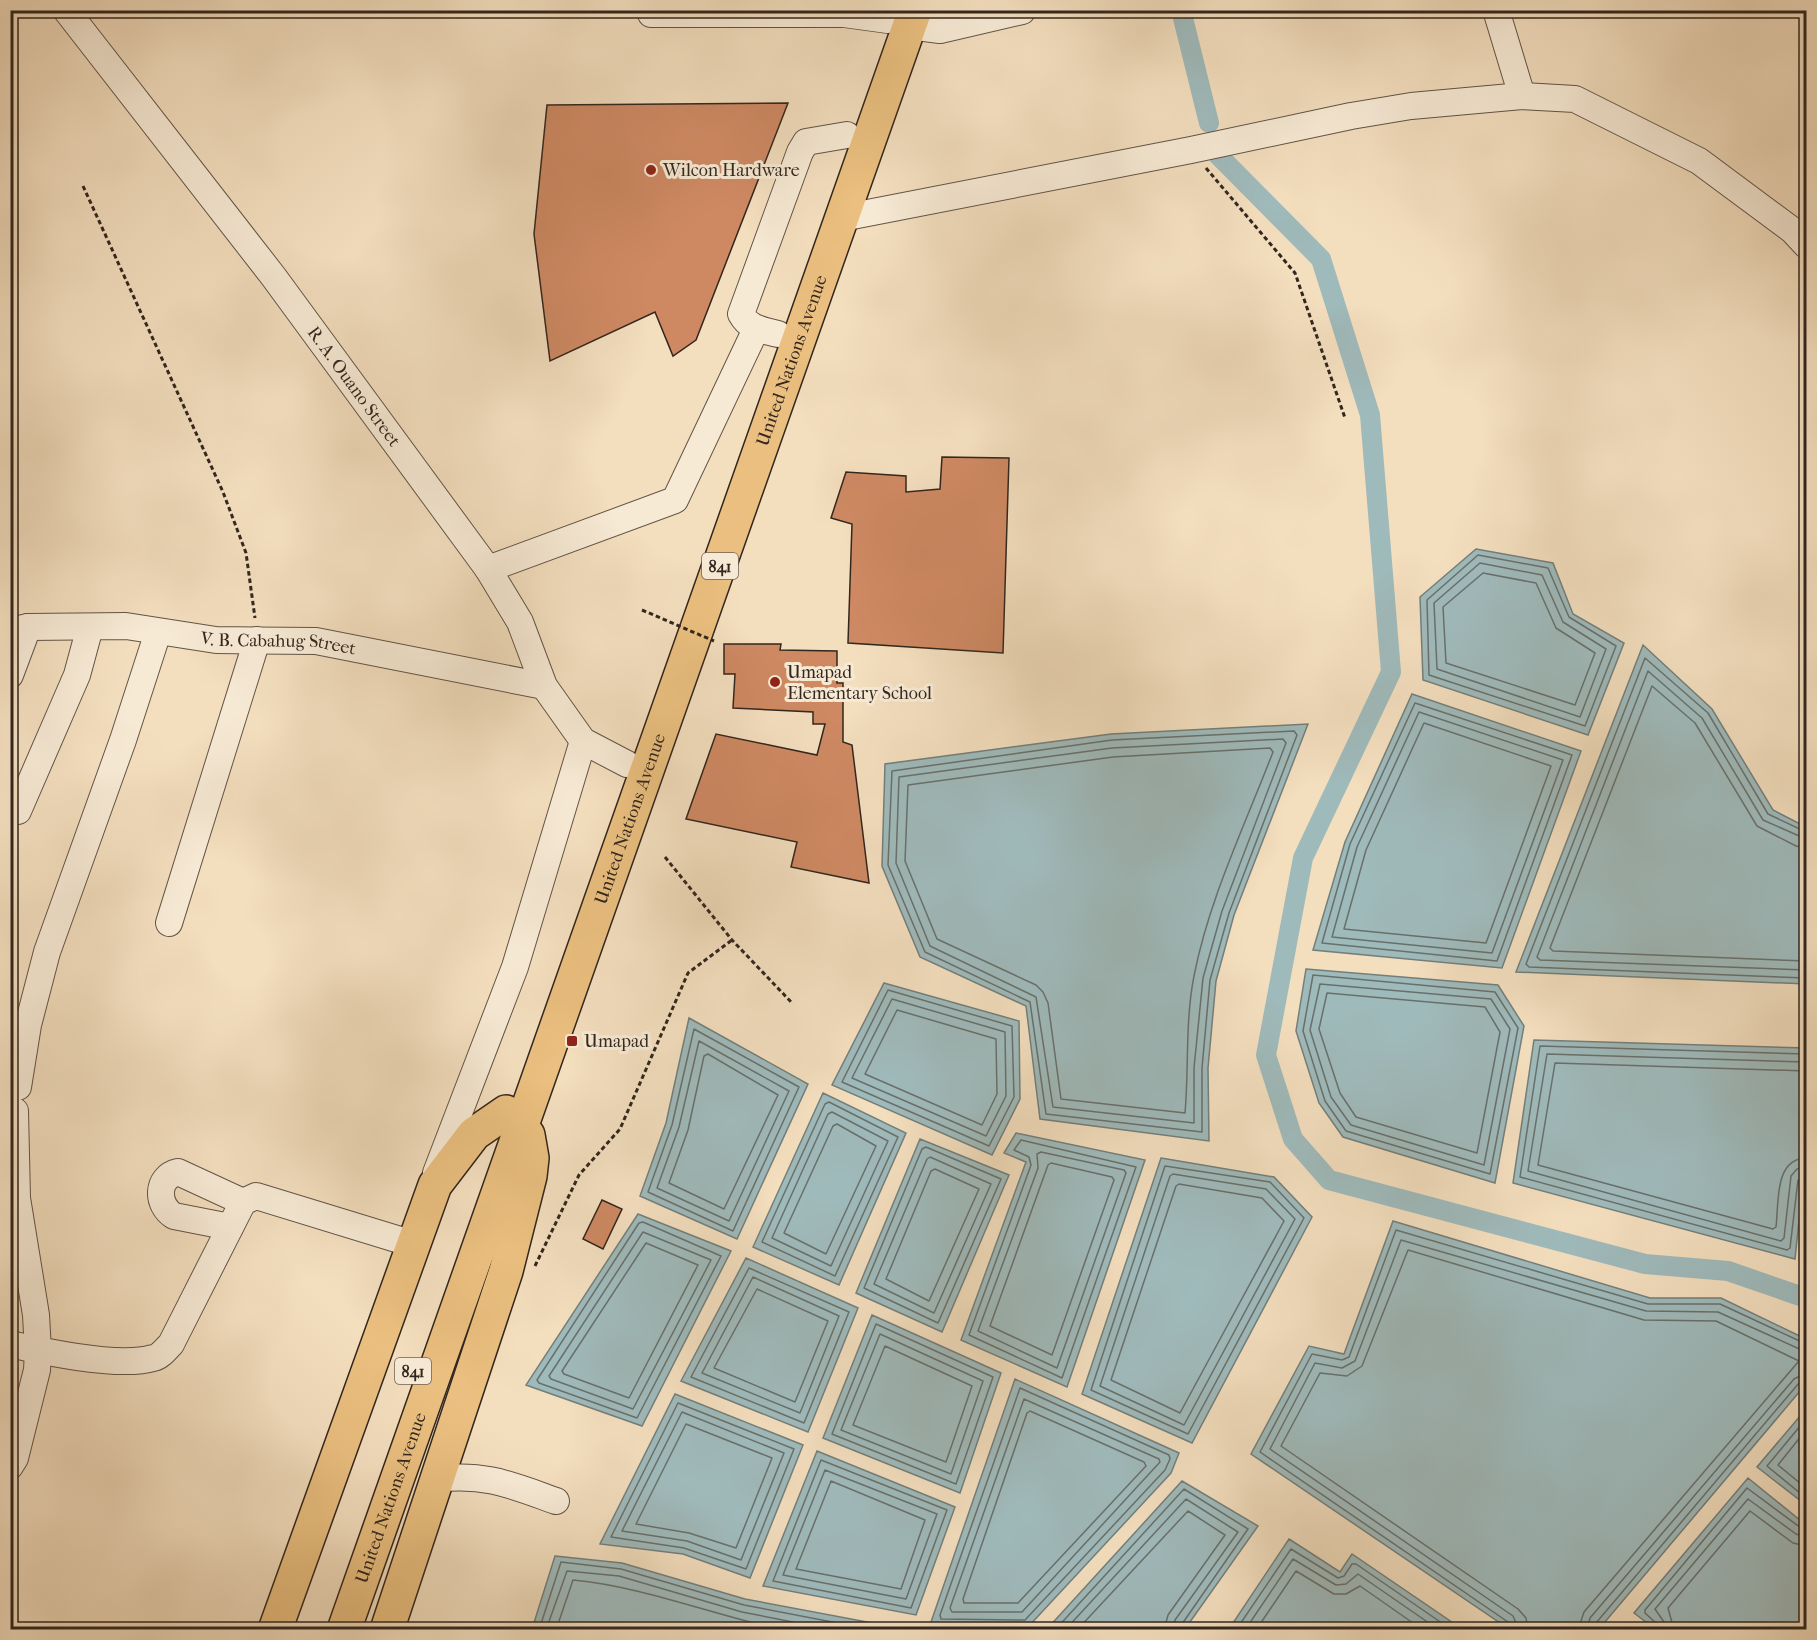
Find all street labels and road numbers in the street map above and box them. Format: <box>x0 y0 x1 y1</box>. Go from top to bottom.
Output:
street label: United Nations Avenue <box>752 272 832 449</box>
street label: R. A. Ouano Street <box>303 323 405 451</box>
road number: 841 <box>702 553 738 579</box>
street label: V. B. Cabahug Street <box>198 628 358 660</box>
street label: United Nations Avenue <box>591 731 670 907</box>
road number: 841 <box>395 1358 431 1384</box>
street label: United Nations Avenue <box>351 1410 431 1587</box>

